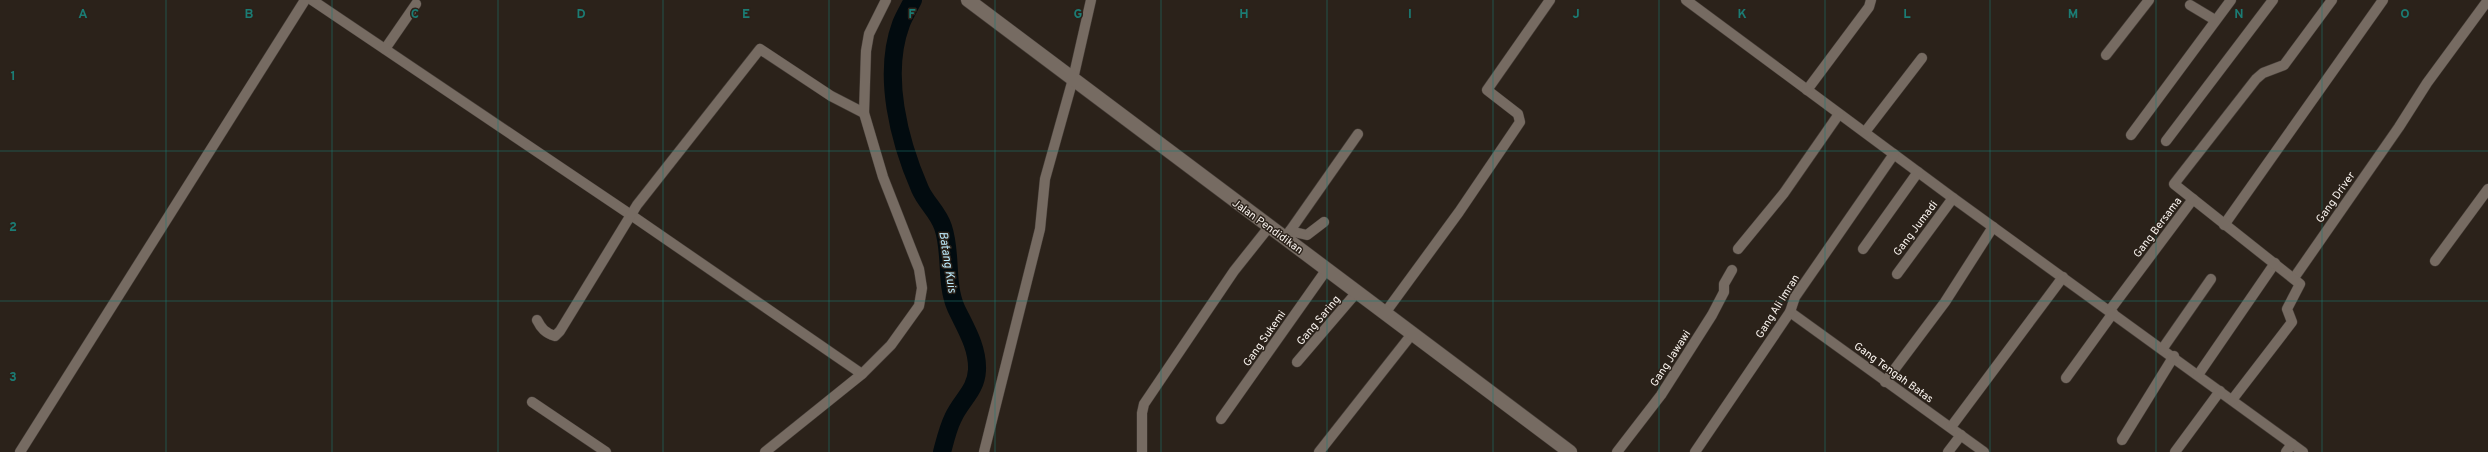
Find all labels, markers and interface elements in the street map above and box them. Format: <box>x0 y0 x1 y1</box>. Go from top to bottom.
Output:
text: A <box>78 7 88 23</box>
text: B <box>245 7 254 23</box>
text: C <box>411 7 419 23</box>
text: D <box>576 7 586 23</box>
text: E <box>742 7 750 23</box>
text: F <box>908 7 916 23</box>
text: G <box>1074 7 1083 23</box>
text: H <box>1239 7 1249 23</box>
text: I <box>1408 7 1412 23</box>
text: J <box>1572 7 1580 23</box>
text: K <box>1737 7 1747 23</box>
text: L <box>1903 7 1911 23</box>
text: M <box>2068 7 2078 23</box>
text: N <box>2234 7 2244 23</box>
text: O <box>2400 7 2410 23</box>
text: 1 <box>10 69 16 85</box>
street label: Gang Driver <box>2313 169 2359 226</box>
street label: Gang Bersama <box>2130 194 2185 261</box>
street label: Jalan Pendidikan <box>1229 196 1306 257</box>
street label: Gang Jumadi <box>1891 198 1941 259</box>
text: 2 <box>9 220 17 236</box>
water label: Batang Kuis <box>934 230 960 295</box>
street label: Gang Ali Imran <box>1753 272 1803 341</box>
street label: Gang Saring <box>1294 293 1344 348</box>
street label: Gang Sukemi <box>1240 308 1289 369</box>
street label: Gang Jawawi <box>1647 328 1694 389</box>
street label: Gang Tengah Batas <box>1851 339 1936 406</box>
text: 3 <box>9 370 17 386</box>

